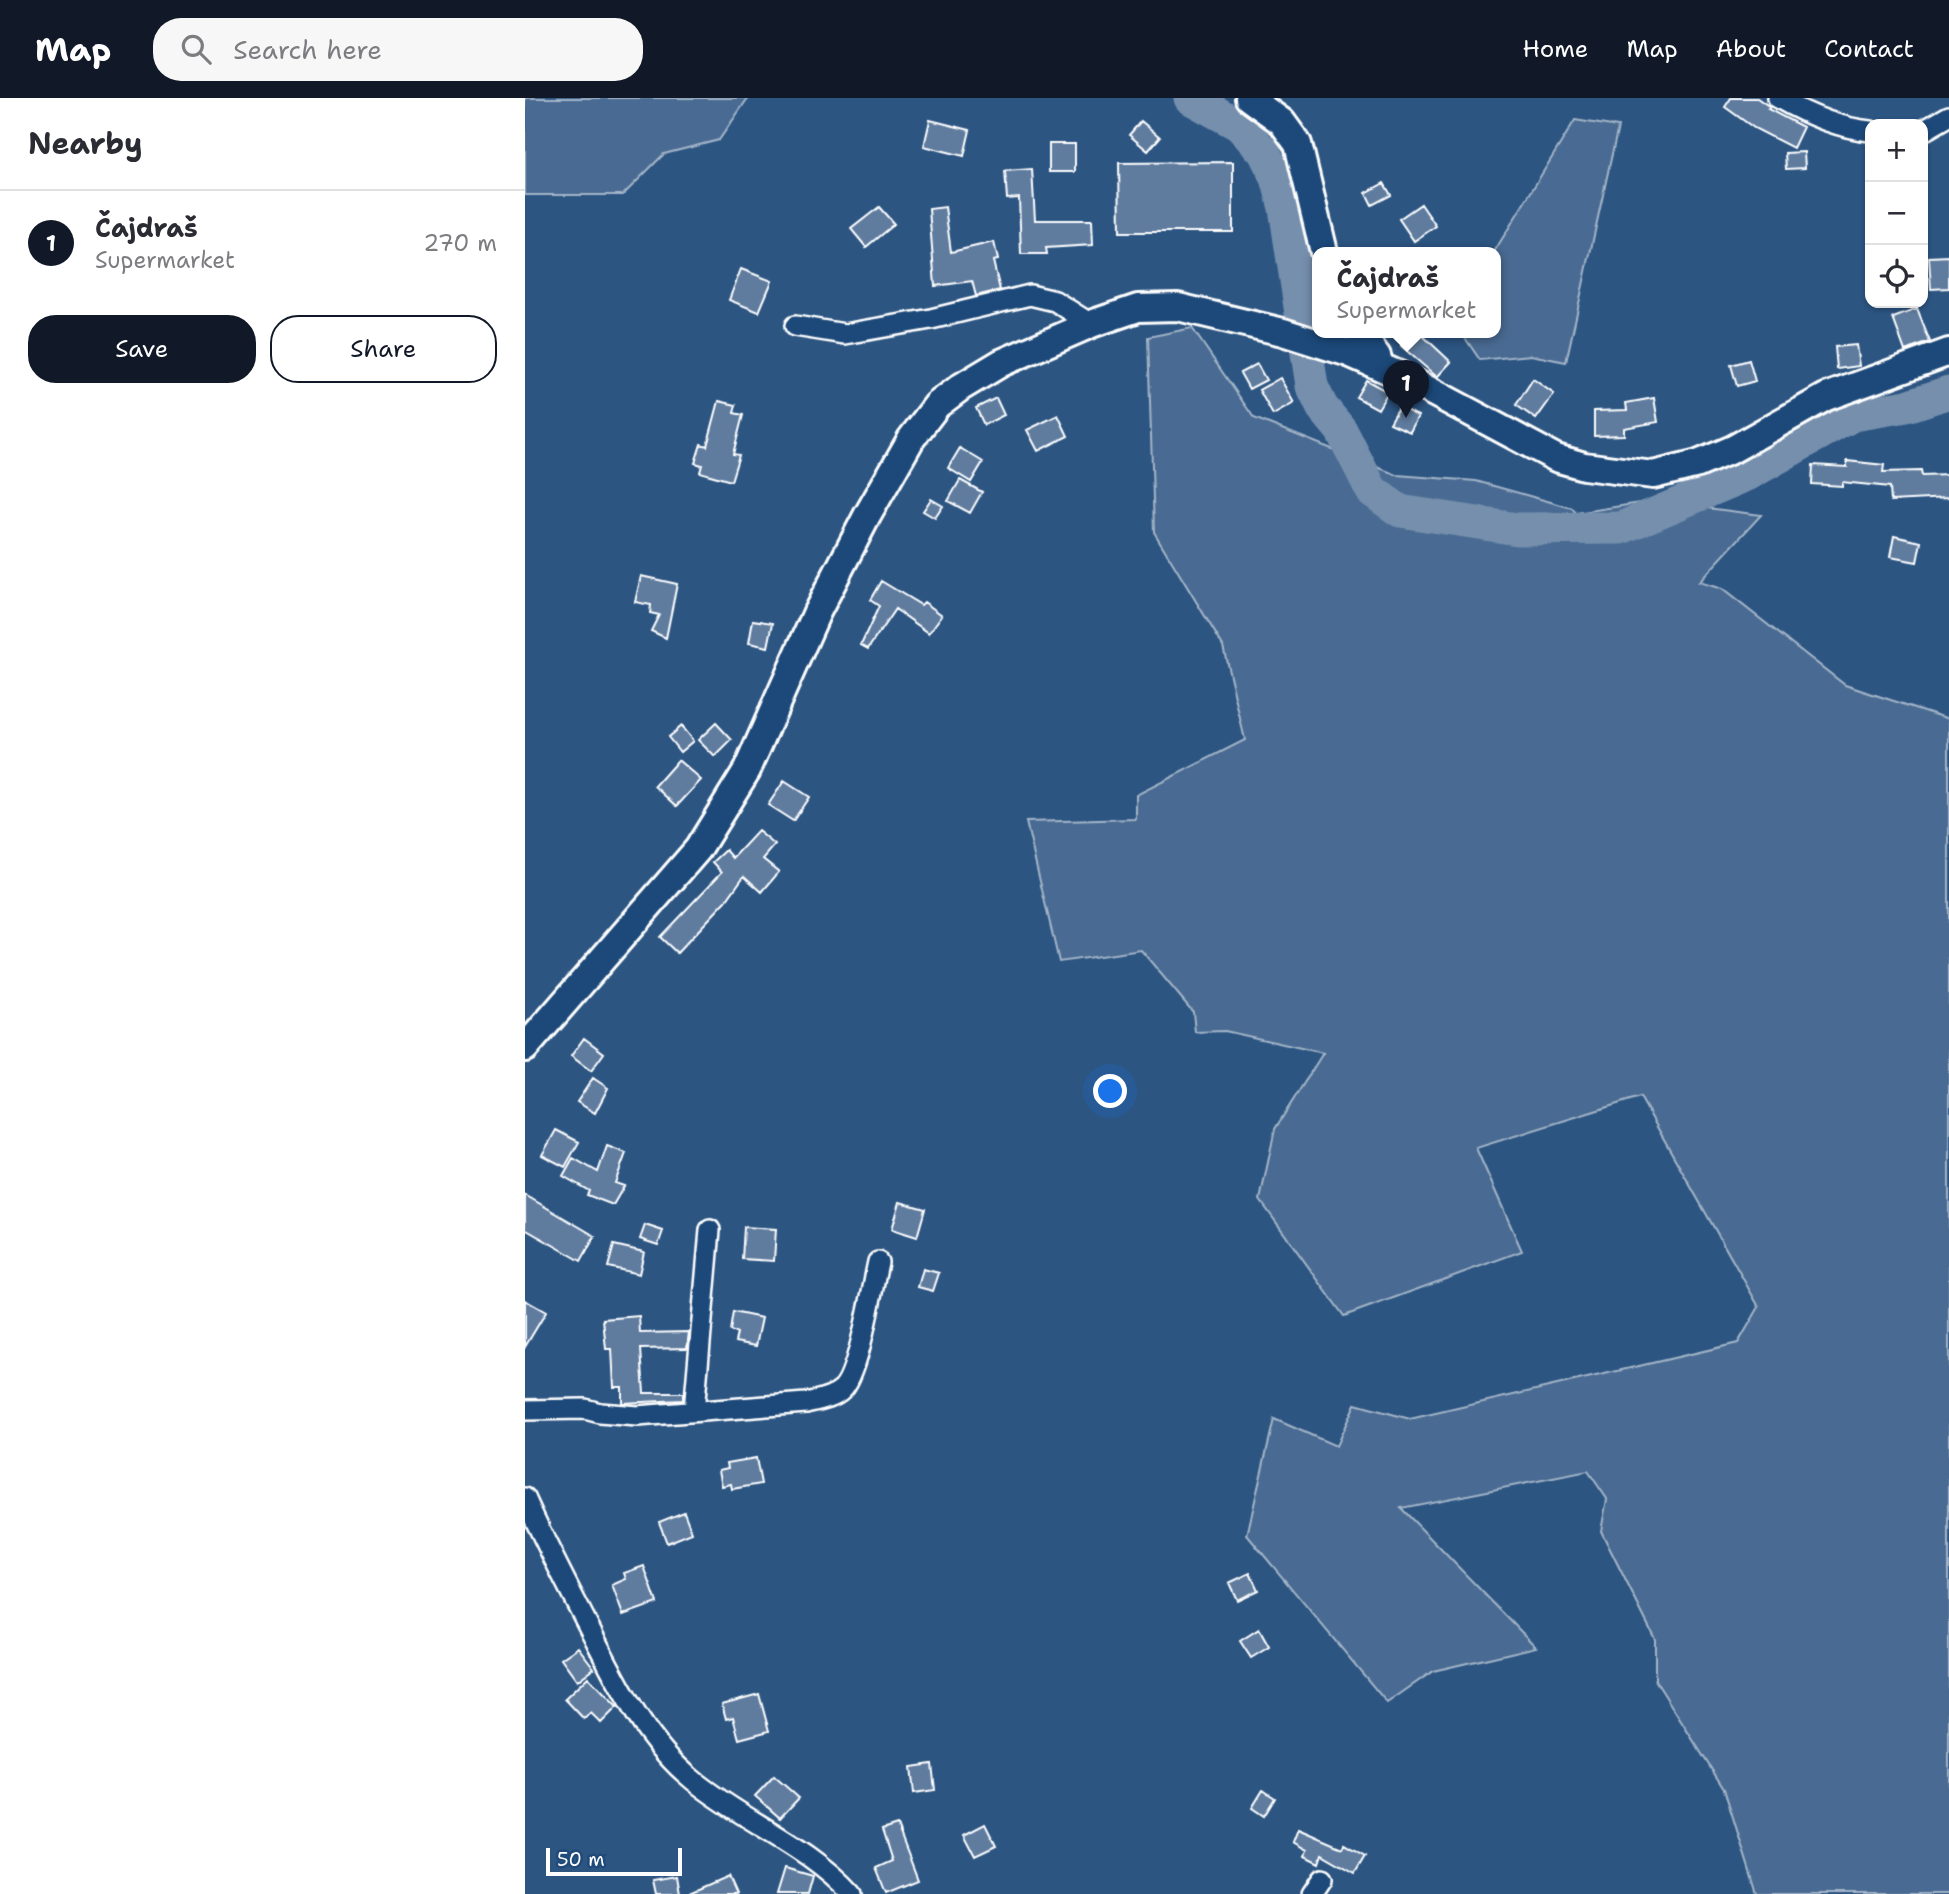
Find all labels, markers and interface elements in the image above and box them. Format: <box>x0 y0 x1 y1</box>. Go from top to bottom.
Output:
search box <box>153 18 643 81</box>
text: Map <box>35 27 111 72</box>
icon: search <box>177 30 215 68</box>
text: Search here <box>233 32 382 67</box>
text: Home <box>1522 33 1588 65</box>
text: Map <box>1626 33 1678 65</box>
text: About <box>1716 33 1786 65</box>
text: Contact <box>1824 33 1914 65</box>
map controls <box>1865 119 1928 308</box>
button: + <box>1865 119 1928 182</box>
text: Nearby <box>28 123 143 164</box>
button: − <box>1865 182 1928 245</box>
text: Čajdraš <box>95 210 198 245</box>
text: 1 <box>46 228 56 258</box>
text: 270 m <box>423 228 497 258</box>
text: Supermarket <box>95 245 235 275</box>
button: locate <box>1865 245 1928 308</box>
popup <box>1312 247 1501 338</box>
text: Čajdraš <box>1336 260 1439 295</box>
text: Supermarket <box>1336 295 1477 325</box>
button: Save <box>28 315 256 383</box>
button: Share <box>270 315 497 383</box>
pin: 1 <box>1383 360 1429 418</box>
your location <box>1093 1074 1127 1108</box>
scale bar <box>546 1845 683 1877</box>
text: 50 m <box>557 1847 605 1872</box>

